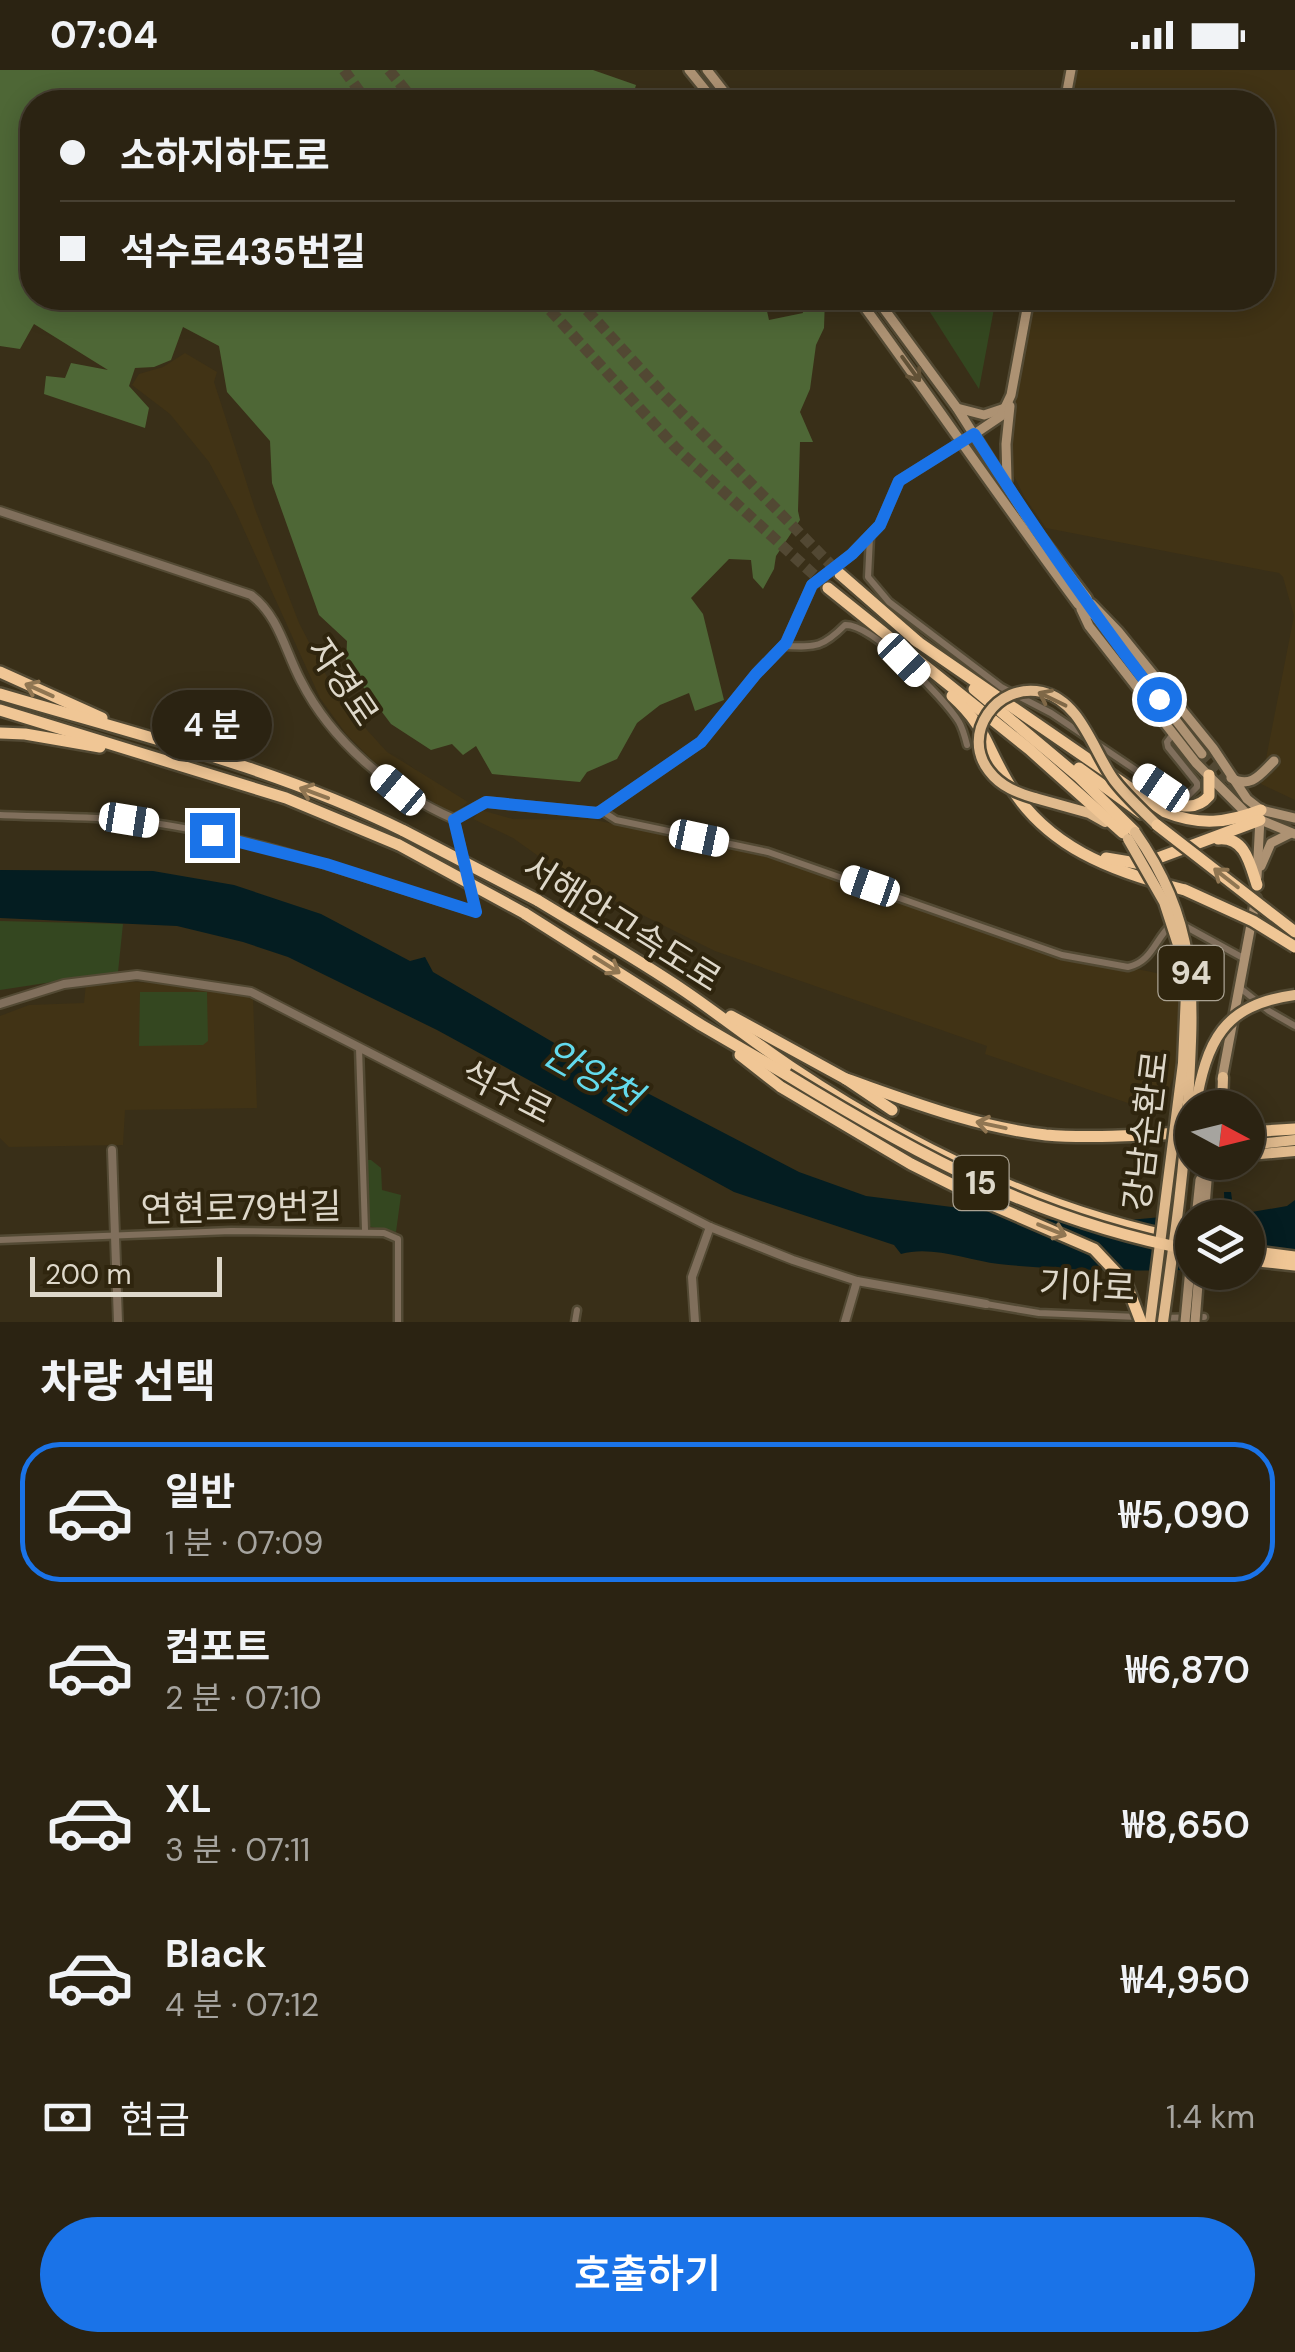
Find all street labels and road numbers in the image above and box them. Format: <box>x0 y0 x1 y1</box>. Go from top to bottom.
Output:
street label: 자경로 <box>297 629 389 735</box>
street label: 서해안고속도로 <box>514 844 730 1002</box>
road number: 94 <box>1158 946 1224 1000</box>
street label: 강남순환로 <box>1113 1048 1179 1214</box>
street label: 석수로 <box>454 1050 560 1134</box>
road number: 15 <box>954 1156 1008 1210</box>
street label: 연현로79번길 <box>140 1183 342 1233</box>
street label: 기아로 <box>1038 1261 1136 1311</box>

